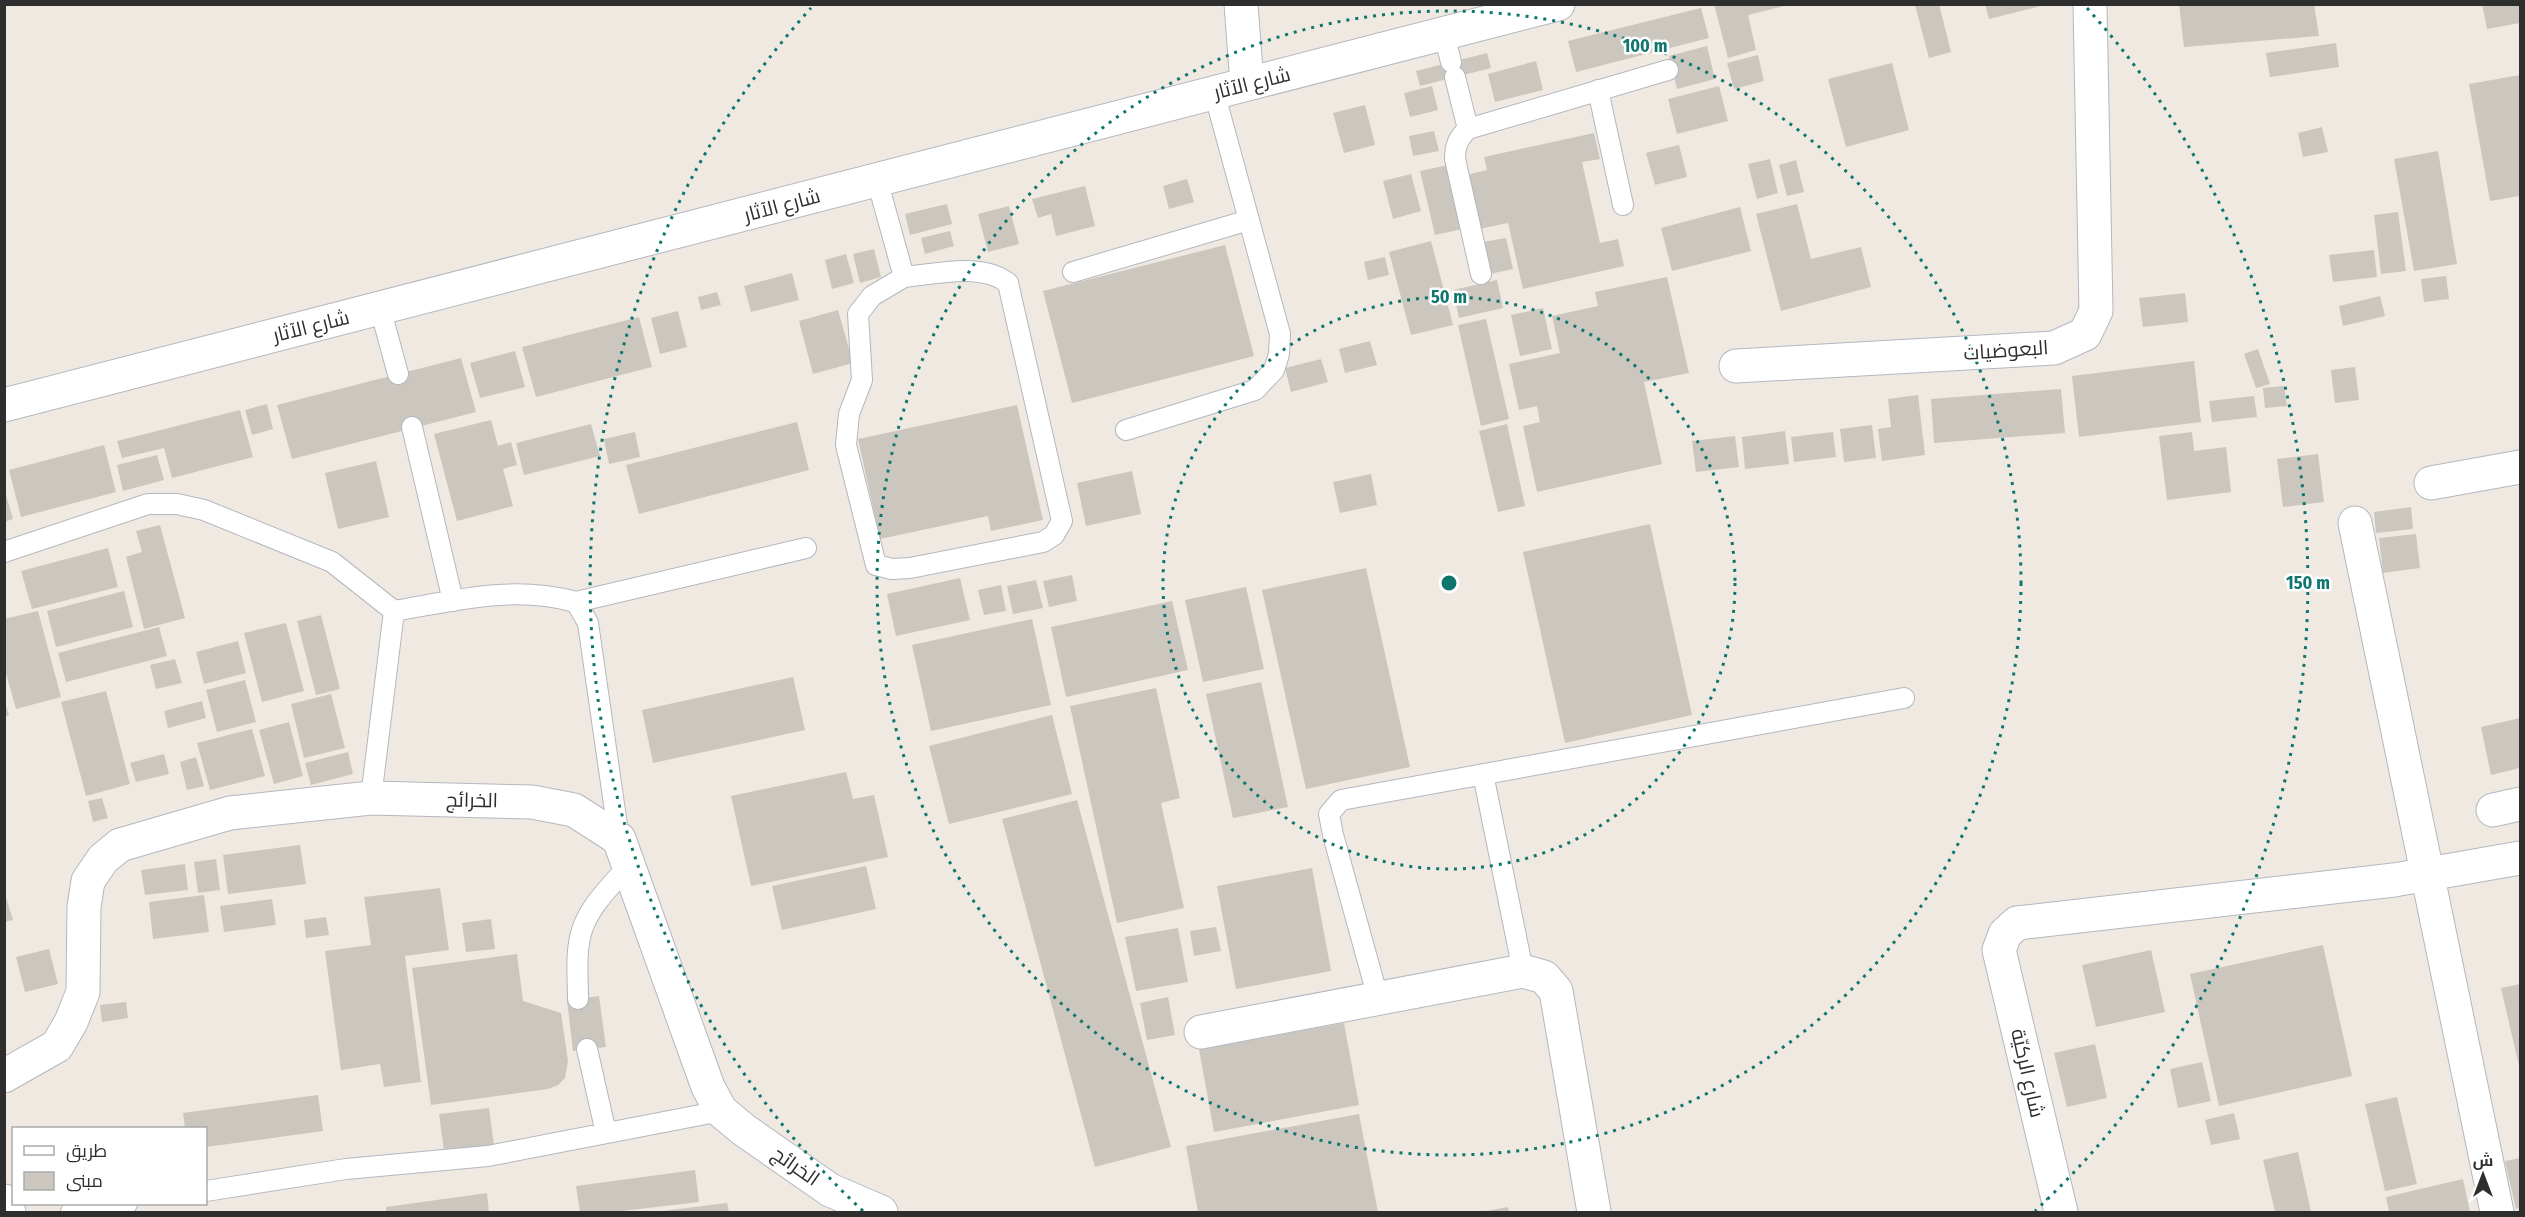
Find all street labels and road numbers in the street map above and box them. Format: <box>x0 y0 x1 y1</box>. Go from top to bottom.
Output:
street label: شارع الآثار <box>1210 62 1293 106</box>
street label: شارع الآثار <box>740 183 823 229</box>
street label: شارع الآثار <box>269 305 352 349</box>
street label: البعوضيات <box>1963 335 2049 365</box>
street label: الخرائج <box>446 788 498 814</box>
street label: شارع الركيّة <box>2004 1026 2050 1120</box>
street label: الخرائج <box>767 1141 824 1192</box>

